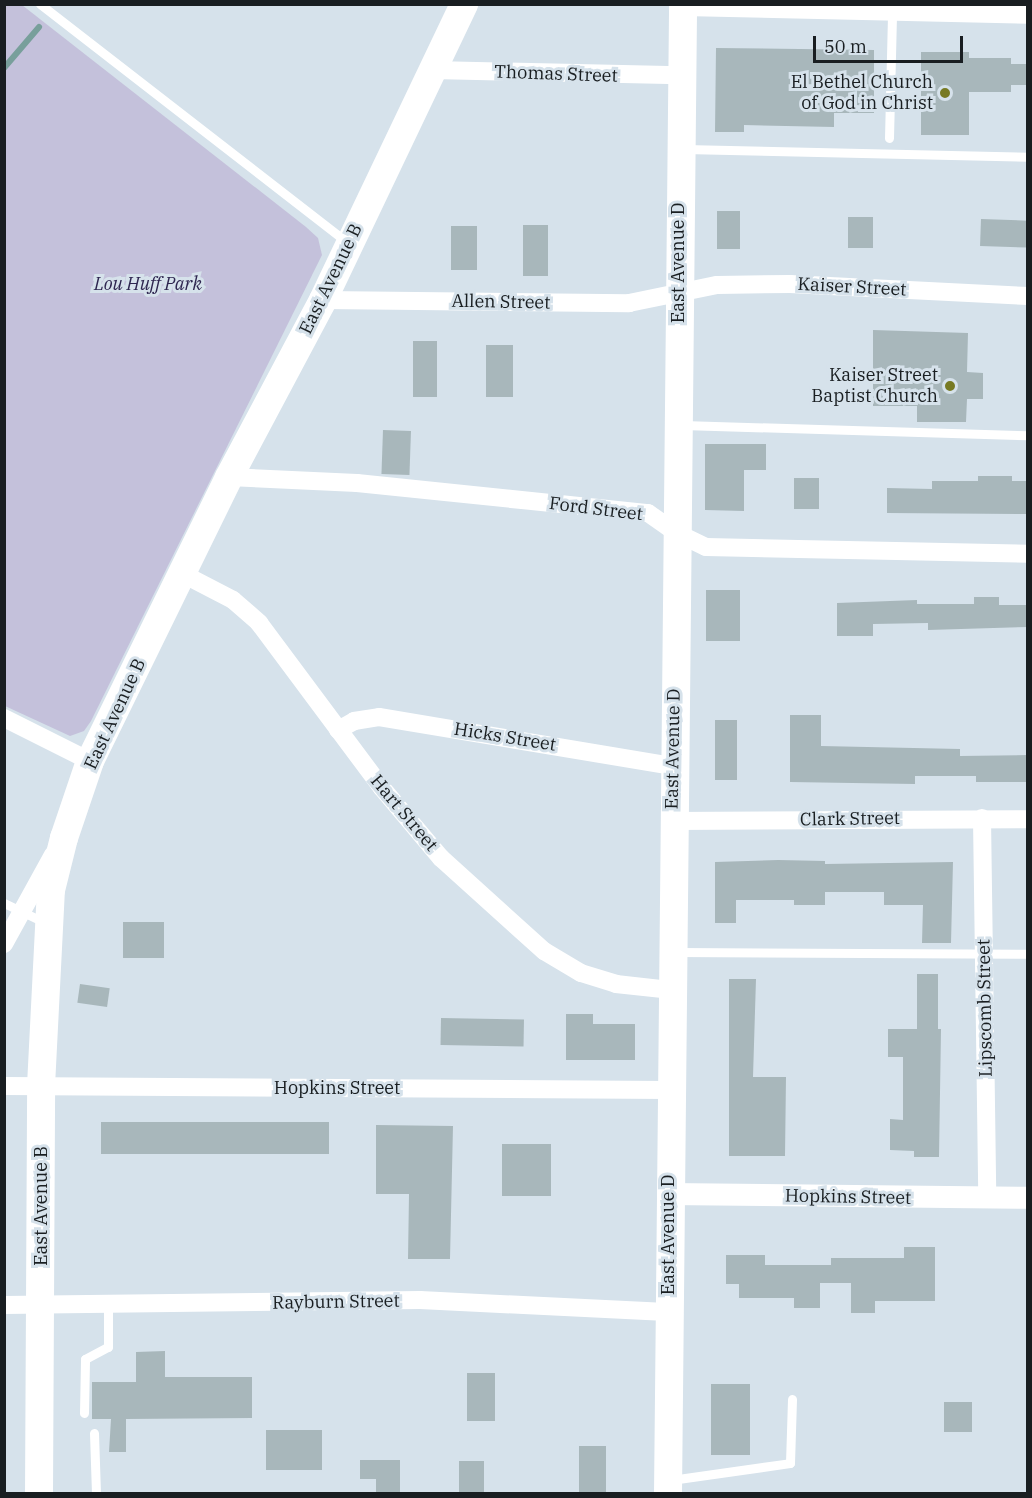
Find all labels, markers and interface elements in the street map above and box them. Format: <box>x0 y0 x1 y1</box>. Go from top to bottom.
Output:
scale bar <box>816 24 966 62</box>
text: 50 m <box>824 35 867 58</box>
street label: Thomas Street <box>494 61 618 87</box>
place label: El Bethel Church of God in Christ <box>791 72 933 115</box>
marker: El Bethel Church of God in Christ <box>938 86 952 100</box>
street label: East Avenue D <box>667 203 689 323</box>
street label: East Avenue B <box>295 220 367 338</box>
park label: Lou Huff Park <box>94 273 202 295</box>
street label: Kaiser Street <box>797 273 907 301</box>
street label: Allen Street <box>451 290 551 314</box>
place label: Kaiser Street Baptist Church <box>811 365 938 407</box>
marker: Kaiser Street Baptist Church <box>943 379 957 393</box>
street label: Ford Street <box>548 493 644 525</box>
street label: East Avenue B <box>80 655 150 773</box>
street label: East Avenue D <box>661 688 685 810</box>
street label: Hicks Street <box>452 718 558 756</box>
street label: Hart Street <box>366 770 442 856</box>
street label: Clark Street <box>800 807 900 831</box>
street label: Lipscomb Street <box>973 939 997 1077</box>
street label: Hopkins Street <box>274 1077 400 1099</box>
street label: East Avenue B <box>30 1146 52 1266</box>
street label: East Avenue D <box>657 1175 679 1295</box>
street label: Hopkins Street <box>785 1185 911 1209</box>
street label: Rayburn Street <box>272 1290 400 1314</box>

